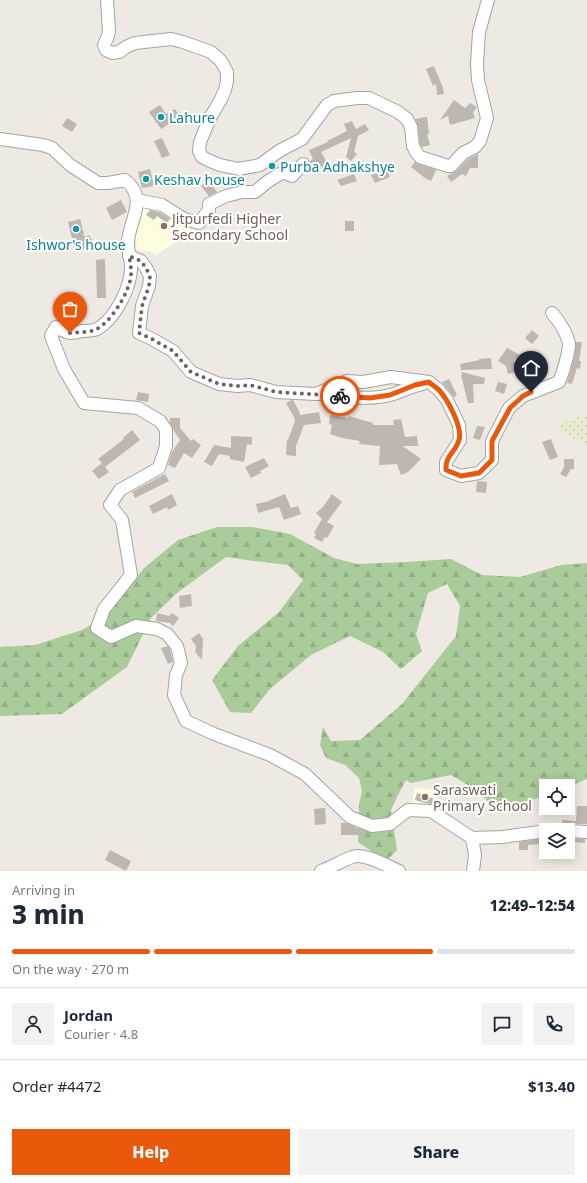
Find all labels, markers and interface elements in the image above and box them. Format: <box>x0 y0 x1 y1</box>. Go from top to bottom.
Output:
place label: Lahure <box>169 108 215 127</box>
marker: Lahure <box>156 112 166 122</box>
place label: Purba Adhakshye <box>280 157 395 176</box>
marker: Purba Adhakshye <box>267 161 277 171</box>
place label: Keshav house <box>154 170 245 189</box>
marker: Keshav house <box>141 174 151 184</box>
place label: Jitpurfedi Higher Secondary School <box>170 209 288 244</box>
marker: Jitpurfedi Higher Secondary School <box>159 221 169 231</box>
marker: Ishwor's house <box>71 224 81 234</box>
place label: Ishwor's house <box>26 235 126 254</box>
pin <box>53 292 87 333</box>
icon: bag <box>59 298 81 320</box>
pin <box>514 351 548 392</box>
icon: home <box>520 357 542 379</box>
courier <box>320 376 360 416</box>
icon: bike <box>329 385 351 407</box>
map controls <box>539 779 575 859</box>
button: locate <box>539 779 575 815</box>
place label: Saraswati Primary School <box>433 780 532 815</box>
marker: Saraswati Primary School <box>420 792 430 802</box>
button: layers <box>539 823 575 859</box>
text: Arriving in <box>12 881 75 899</box>
text: 12:49–12:54 <box>490 895 575 915</box>
text: 3 min <box>12 896 85 932</box>
text: On the way · 270 m <box>12 960 129 978</box>
button: person <box>12 1003 54 1045</box>
button: chat <box>481 1003 523 1045</box>
button: phone <box>533 1003 575 1045</box>
text: Jordan <box>64 1005 113 1025</box>
text: Courier · 4.8 <box>64 1025 138 1043</box>
text: Order #4472 <box>12 1076 101 1096</box>
text: $13.40 <box>528 1076 575 1096</box>
button: Help <box>12 1129 290 1175</box>
button: Share <box>298 1129 575 1175</box>

